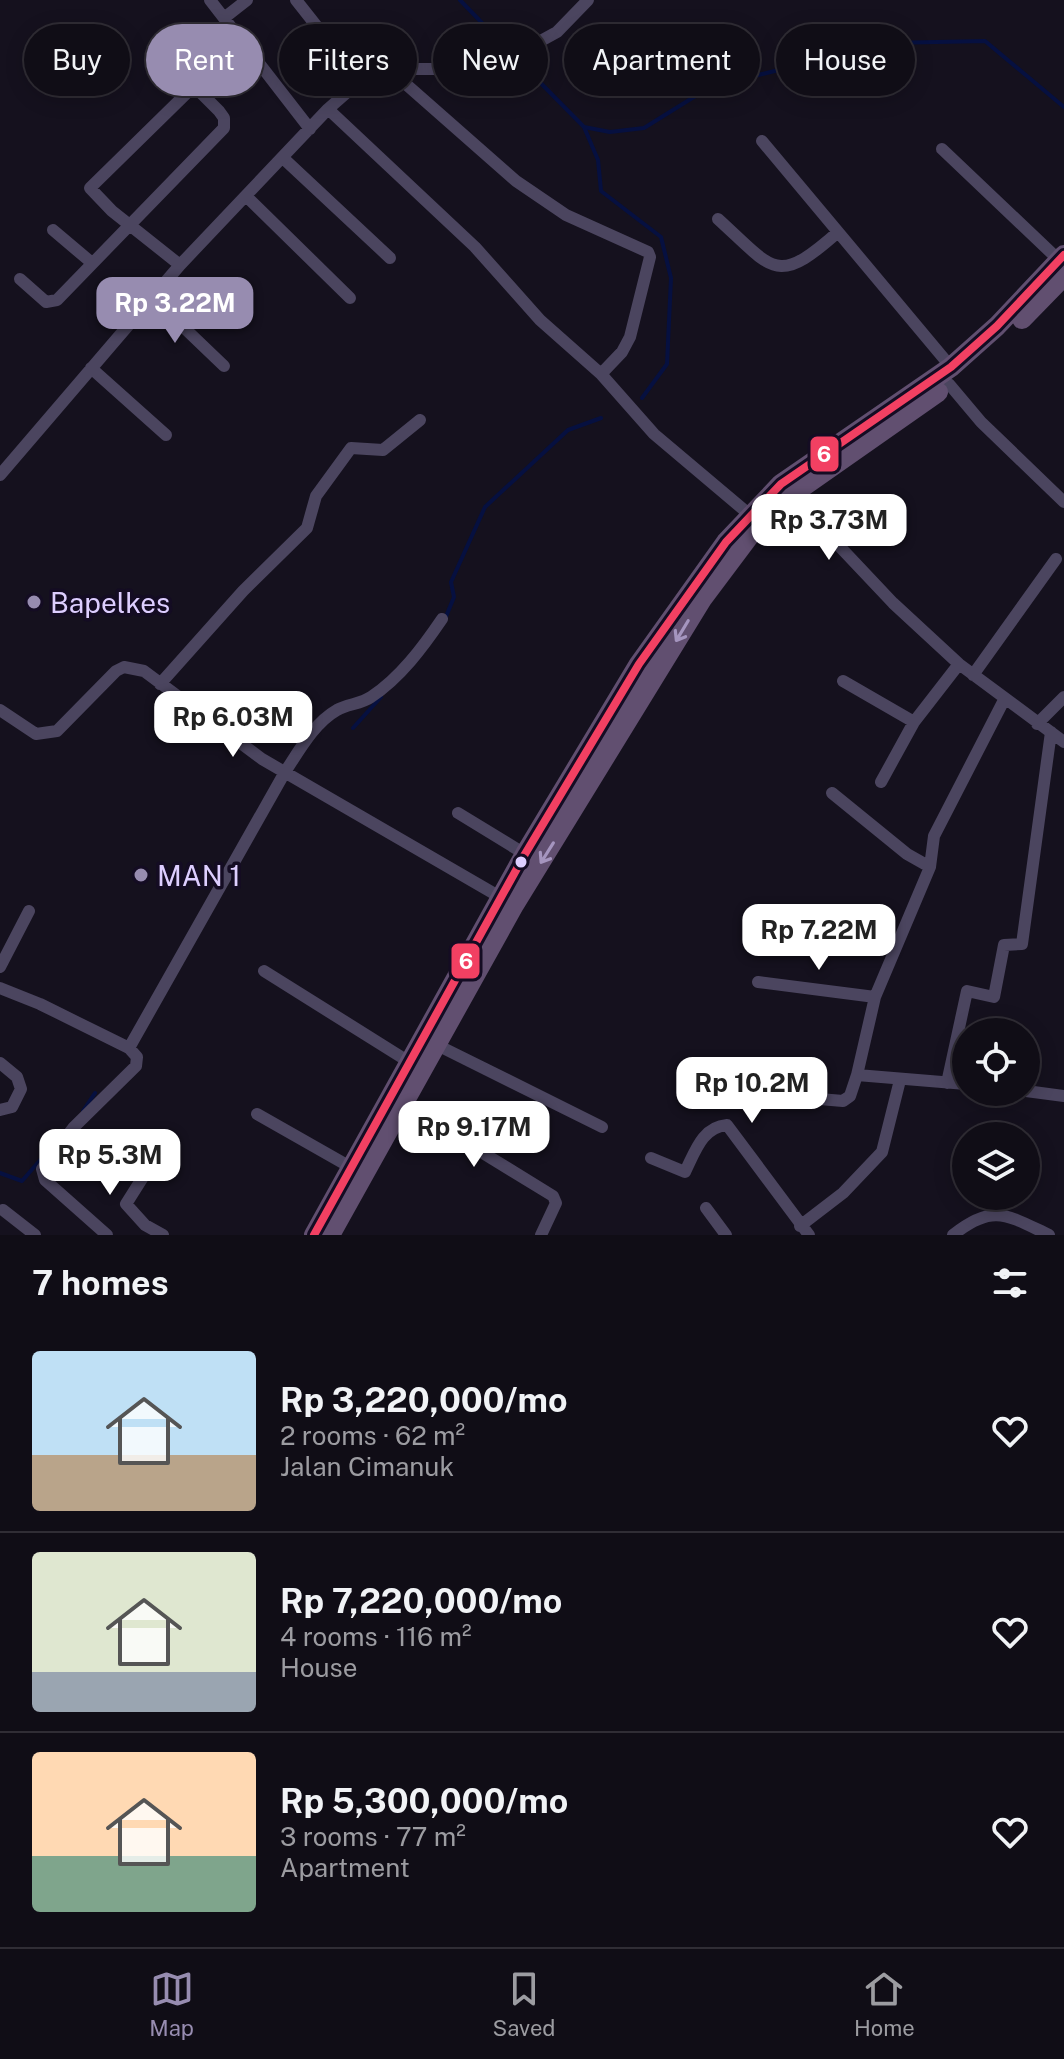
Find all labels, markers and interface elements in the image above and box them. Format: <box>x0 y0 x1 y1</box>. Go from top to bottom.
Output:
chip: Buy <box>24 24 130 96</box>
chip: Rent <box>146 24 263 96</box>
chip: Filters <box>279 24 417 96</box>
chip: New <box>433 24 548 96</box>
chip: Apartment <box>564 24 760 96</box>
chip: House <box>776 24 915 96</box>
pin: Rp 3.22M <box>92 277 258 345</box>
text: Rp 3.22M <box>114 287 236 318</box>
line badge: 6 <box>809 435 840 473</box>
text: 6 <box>817 441 831 467</box>
pin: Rp 3.73M <box>746 494 912 562</box>
text: Rp 3.73M <box>770 504 888 535</box>
place label: Bapelkes <box>50 586 170 619</box>
marker: Bapelkes <box>25 593 43 611</box>
one-way arrow <box>674 619 690 642</box>
pin: Rp 6.03M <box>150 691 316 759</box>
text: Rp 6.03M <box>172 701 294 732</box>
one-way arrow <box>539 841 555 864</box>
unlabelled marker <box>513 854 529 870</box>
place label: MAN 1 <box>157 859 241 892</box>
marker: MAN 1 <box>132 866 150 884</box>
pin: Rp 7.22M <box>736 904 902 972</box>
text: Rp 7.22M <box>760 914 878 945</box>
line badge: 6 <box>450 942 481 980</box>
text: 6 <box>459 948 473 974</box>
map controls <box>952 1018 1040 1210</box>
button: locate <box>952 1018 1040 1106</box>
pin: Rp 10.2M <box>669 1057 835 1125</box>
text: Rp 10.2M <box>694 1067 810 1098</box>
pin: Rp 9.17M <box>391 1101 557 1169</box>
text: Rp 9.17M <box>417 1111 531 1142</box>
button: layers <box>952 1122 1040 1210</box>
pin: Rp 5.3M <box>36 1129 184 1197</box>
text: Rp 5.3M <box>57 1139 163 1170</box>
icon: filters <box>988 1261 1032 1305</box>
text: 7 homes <box>32 1263 169 1303</box>
text: Rp 3,220,000/mo <box>280 1380 567 1420</box>
icon: home <box>96 1383 192 1479</box>
icon: heart <box>988 1409 1032 1453</box>
text: 2 rooms · 62 m² <box>280 1420 465 1451</box>
text: Jalan Cimanuk <box>280 1451 454 1482</box>
text: Rp 7,220,000/mo <box>280 1581 562 1621</box>
icon: home <box>96 1584 192 1680</box>
icon: heart <box>988 1610 1032 1654</box>
text: 4 rooms · 116 m² <box>280 1621 472 1652</box>
text: House <box>280 1652 357 1683</box>
text: Rp 5,300,000/mo <box>280 1781 568 1821</box>
icon: home <box>96 1784 192 1880</box>
icon: heart <box>988 1810 1032 1854</box>
text: 3 rooms · 77 m² <box>280 1821 466 1852</box>
text: Apartment <box>280 1852 410 1883</box>
tab: Map <box>149 1967 194 2041</box>
tab: Saved <box>493 1967 555 2041</box>
tab: Home <box>854 1967 915 2041</box>

